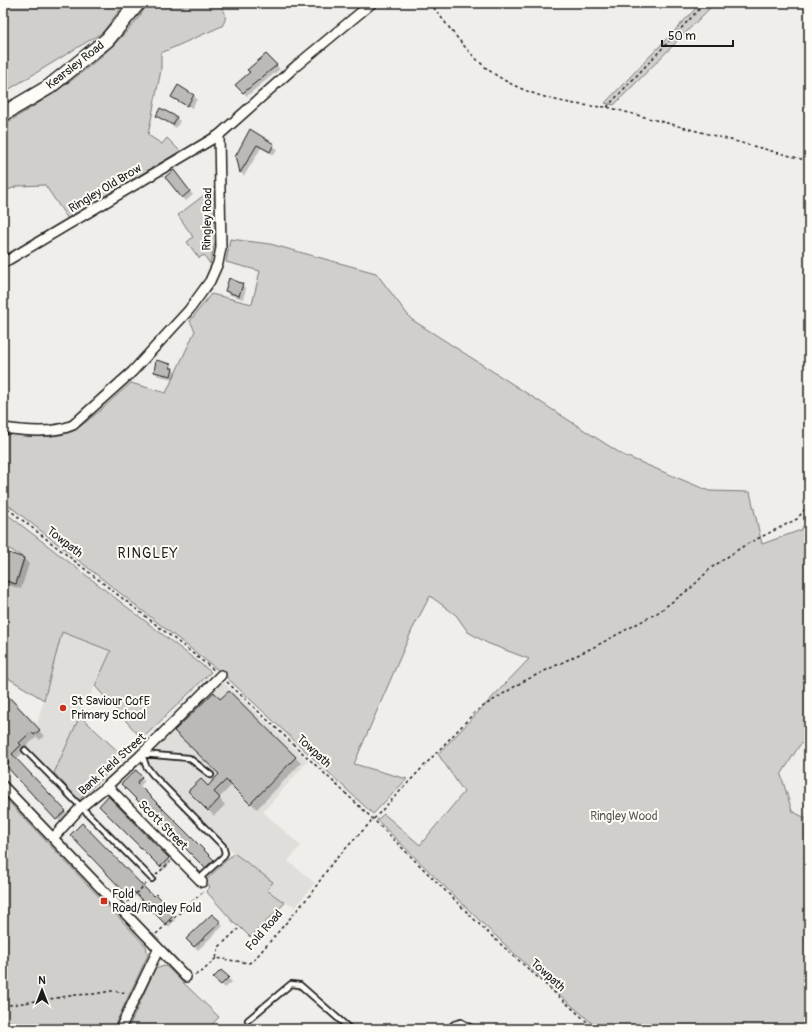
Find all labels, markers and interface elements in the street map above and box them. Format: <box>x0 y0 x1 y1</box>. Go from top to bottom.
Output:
scale bar <box>662 22 733 48</box>
text: 50 m <box>668 29 696 44</box>
street label: Kearsley Road <box>43 38 107 93</box>
street label: Ringley Old Brow <box>66 161 144 216</box>
street label: Ringley Road <box>199 187 216 251</box>
street label: Towpath <box>44 524 86 561</box>
district label: RINGLEY <box>117 545 179 562</box>
place label: St Saviour CofE Primary School <box>71 694 150 723</box>
marker: St Saviour CofE Primary School <box>58 703 68 713</box>
street label: Bank Field Street <box>76 730 149 799</box>
street label: Towpath <box>293 732 334 771</box>
street label: Scott Street <box>135 797 191 854</box>
park label: Ringley Wood <box>590 809 658 824</box>
place label: Fold Road/Ringley Fold <box>112 887 201 916</box>
marker: Fold Road/Ringley Fold <box>99 896 109 906</box>
street label: Fold Road <box>243 907 286 954</box>
street label: Towpath <box>527 956 569 995</box>
north arrow <box>22 970 62 1010</box>
text: N <box>38 974 46 987</box>

